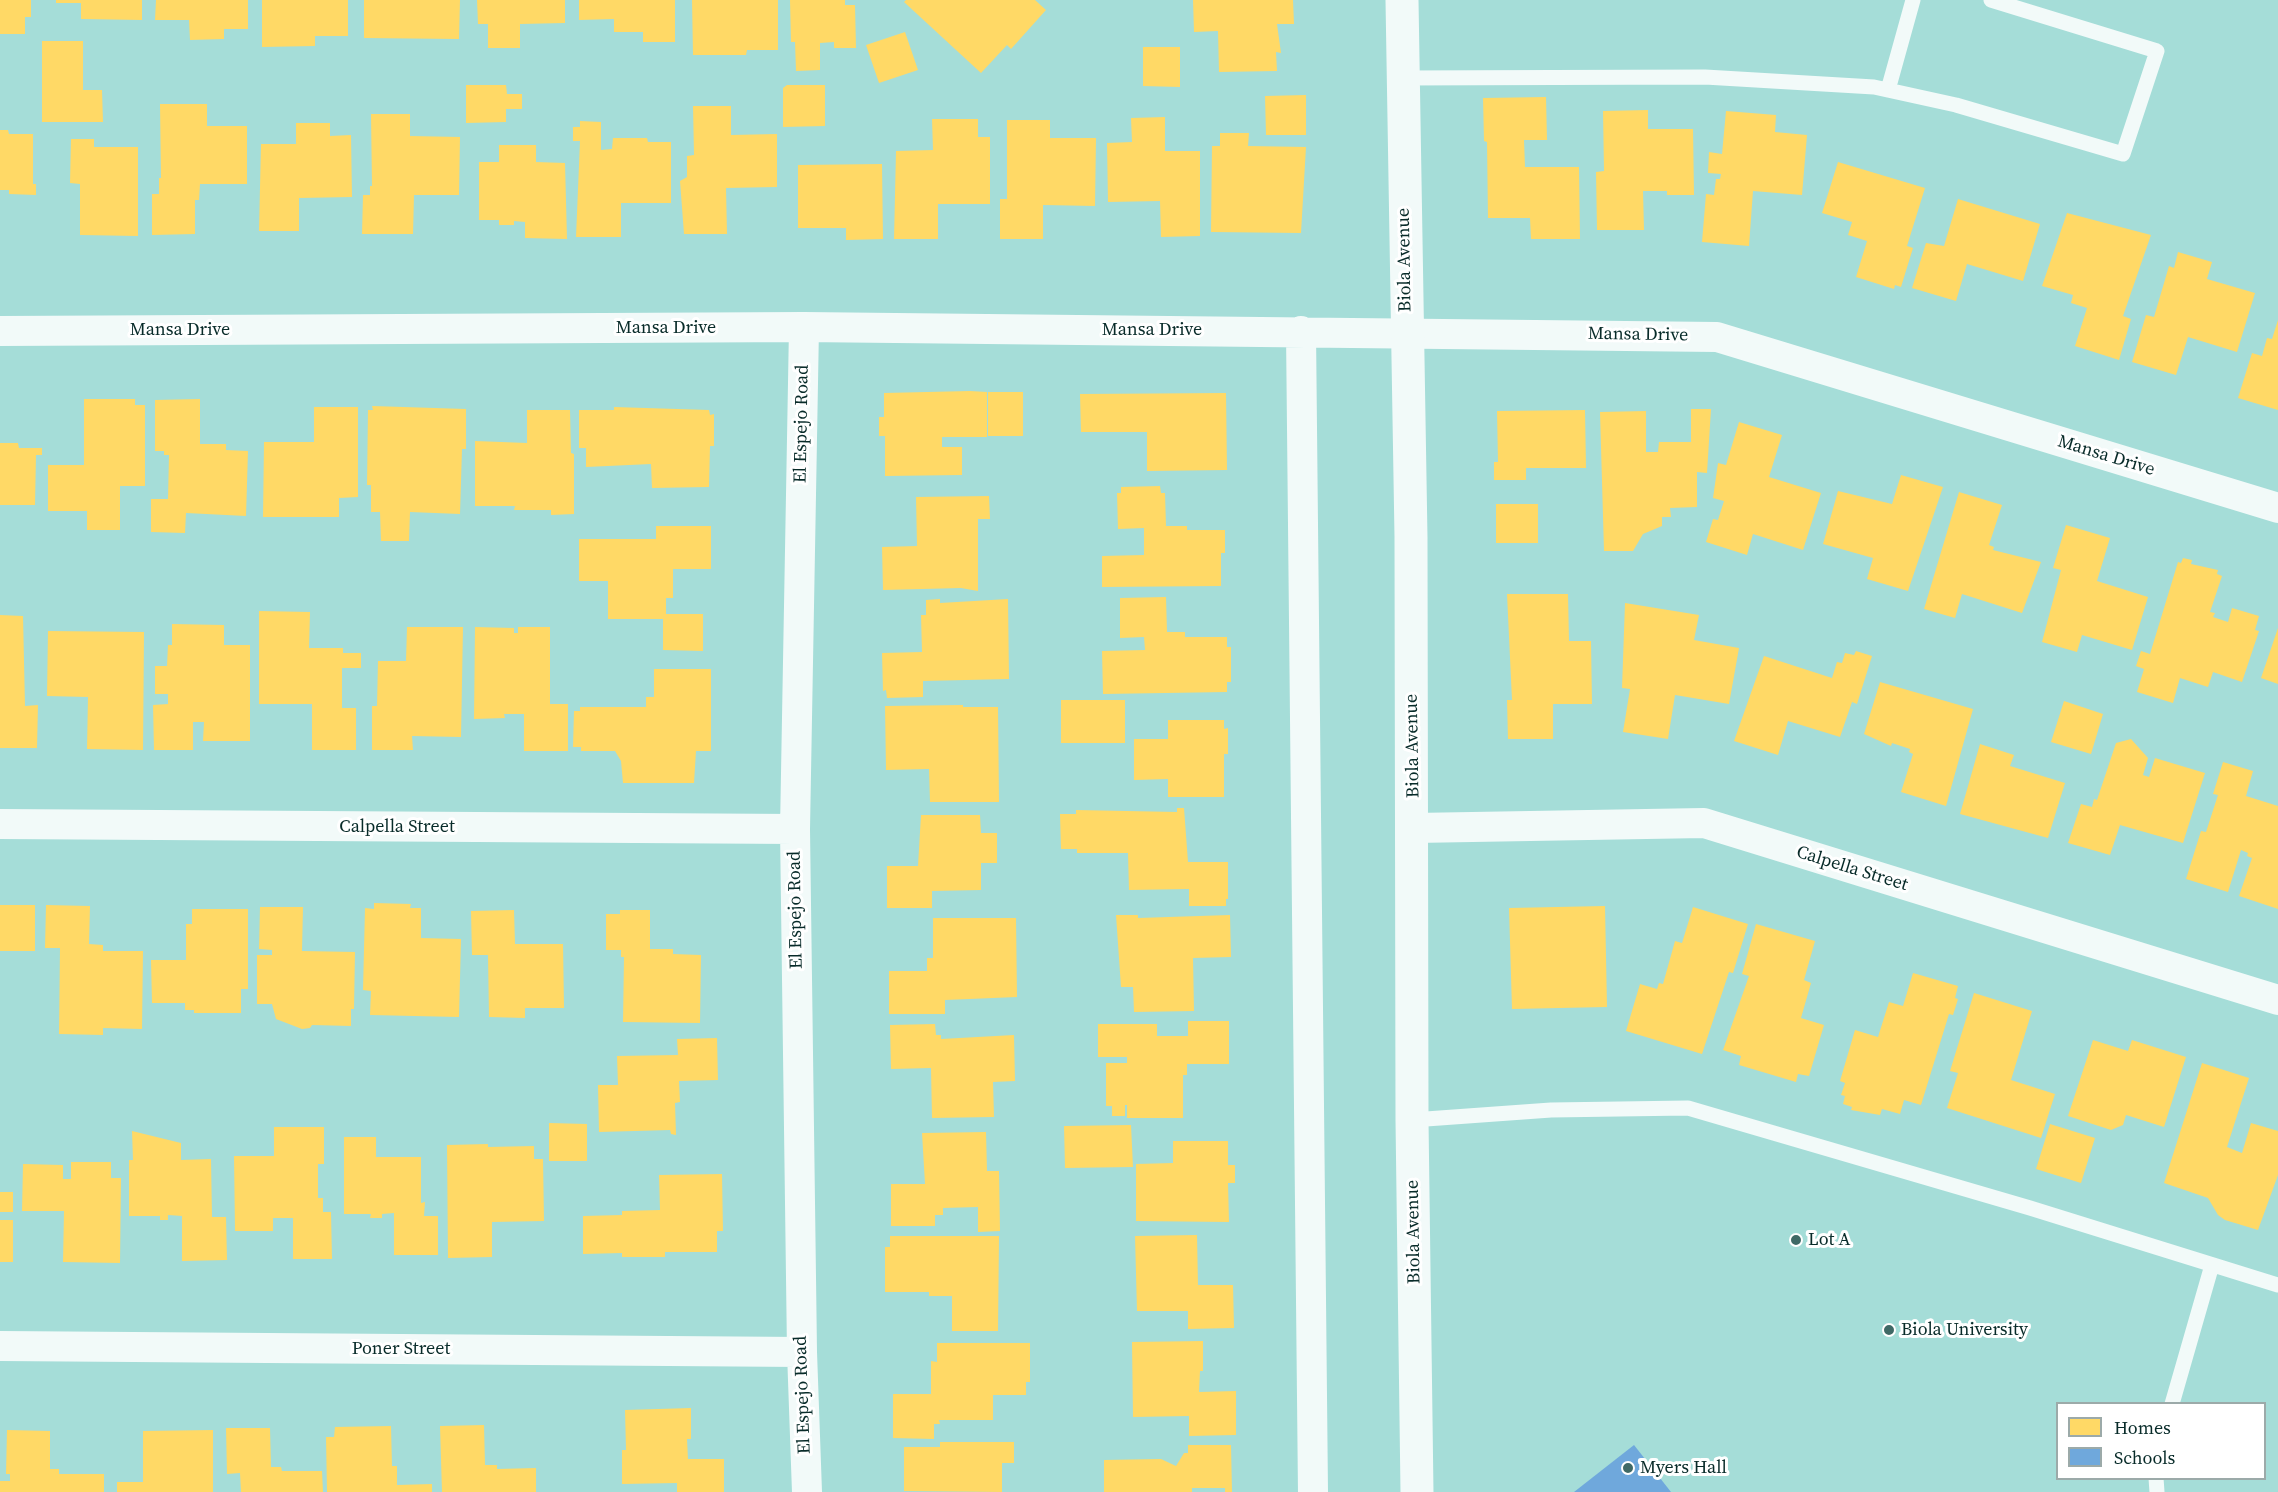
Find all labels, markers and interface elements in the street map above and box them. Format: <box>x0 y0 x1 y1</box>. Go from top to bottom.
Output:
street label: Biola Avenue <box>1393 208 1417 312</box>
street label: Mansa Drive <box>616 317 716 339</box>
street label: Mansa Drive <box>130 319 230 341</box>
street label: Mansa Drive <box>1102 319 1202 341</box>
street label: Mansa Drive <box>1588 323 1688 347</box>
street label: El Espejo Road <box>790 365 814 483</box>
street label: Mansa Drive <box>2055 431 2157 481</box>
street label: Biola Avenue <box>1401 694 1425 798</box>
street label: Calpella Street <box>339 816 455 838</box>
street label: Calpella Street <box>1794 842 1910 896</box>
street label: El Espejo Road <box>784 851 808 969</box>
street label: Biola Avenue <box>1402 1180 1426 1284</box>
place label: Lot A <box>1808 1229 1850 1251</box>
marker: Lot A <box>1789 1233 1803 1247</box>
place label: Biola University <box>1901 1319 2028 1341</box>
marker: Biola University <box>1882 1323 1896 1337</box>
street label: El Espejo Road <box>790 1335 816 1455</box>
street label: Poner Street <box>352 1338 450 1360</box>
legend <box>2056 1402 2266 1480</box>
text: Homes <box>2114 1415 2171 1440</box>
text: Schools <box>2114 1445 2175 1470</box>
place label: Myers Hall <box>1640 1457 1727 1479</box>
marker: Myers Hall <box>1621 1461 1635 1475</box>

